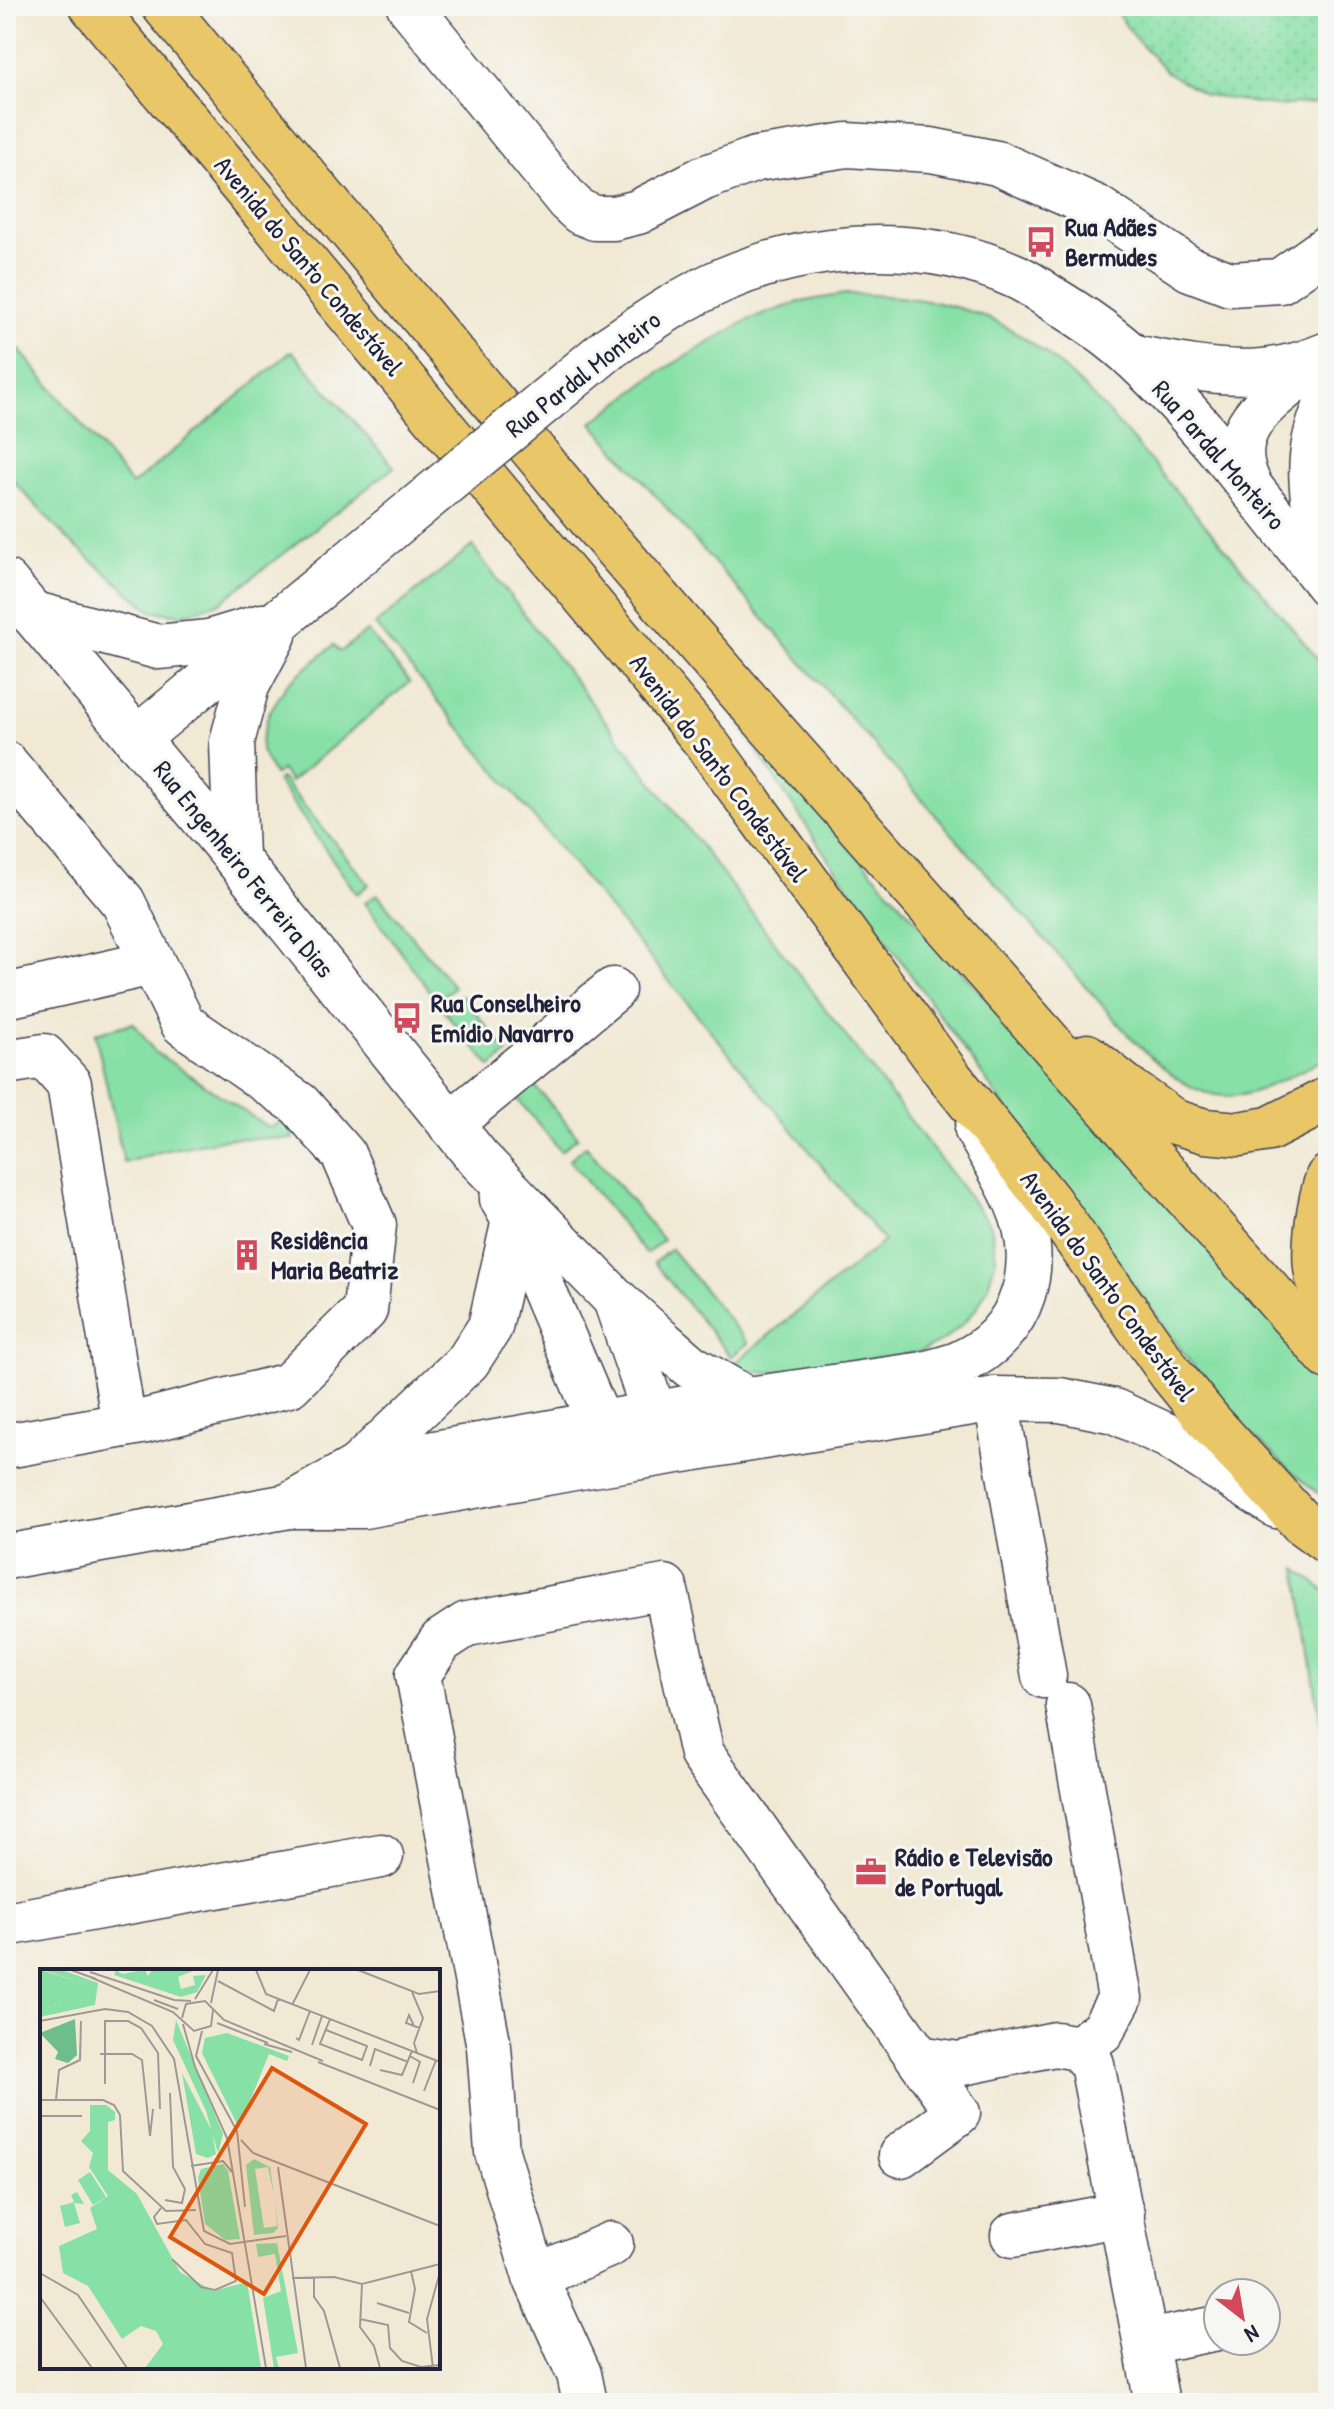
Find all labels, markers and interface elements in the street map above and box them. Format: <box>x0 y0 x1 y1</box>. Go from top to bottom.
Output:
street label: Avenida do Santo Condestável <box>207 148 412 383</box>
place label: Rua Adães Bermudes <box>1065 209 1157 274</box>
bus stop icon: Rua Adães Bermudes <box>1024 225 1058 259</box>
street label: Rua Pardal Monteiro <box>498 302 667 445</box>
street label: Rua Pardal Monteiro <box>1145 372 1294 537</box>
street label: Avenida do Santo Condestável <box>622 647 817 889</box>
street label: Rua Engenheiro Ferreira Dias <box>146 753 343 984</box>
place label: Rua Conselheiro Emídio Navarro <box>431 985 581 1050</box>
bus stop icon: Rua Conselheiro Emídio Navarro <box>390 1001 424 1035</box>
street label: Avenida do Santo Condestável <box>1013 1163 1204 1408</box>
place label: Residência Maria Beatriz <box>271 1222 398 1287</box>
building icon: Residência Maria Beatriz <box>230 1238 264 1272</box>
place label: Rádio e Televisão de Portugal <box>895 1839 1053 1905</box>
office icon: Rádio e Televisão de Portugal <box>854 1855 888 1889</box>
inset map <box>40 1969 440 2369</box>
north arrow <box>1202 2277 1282 2357</box>
text: N <box>1239 2318 1265 2350</box>

